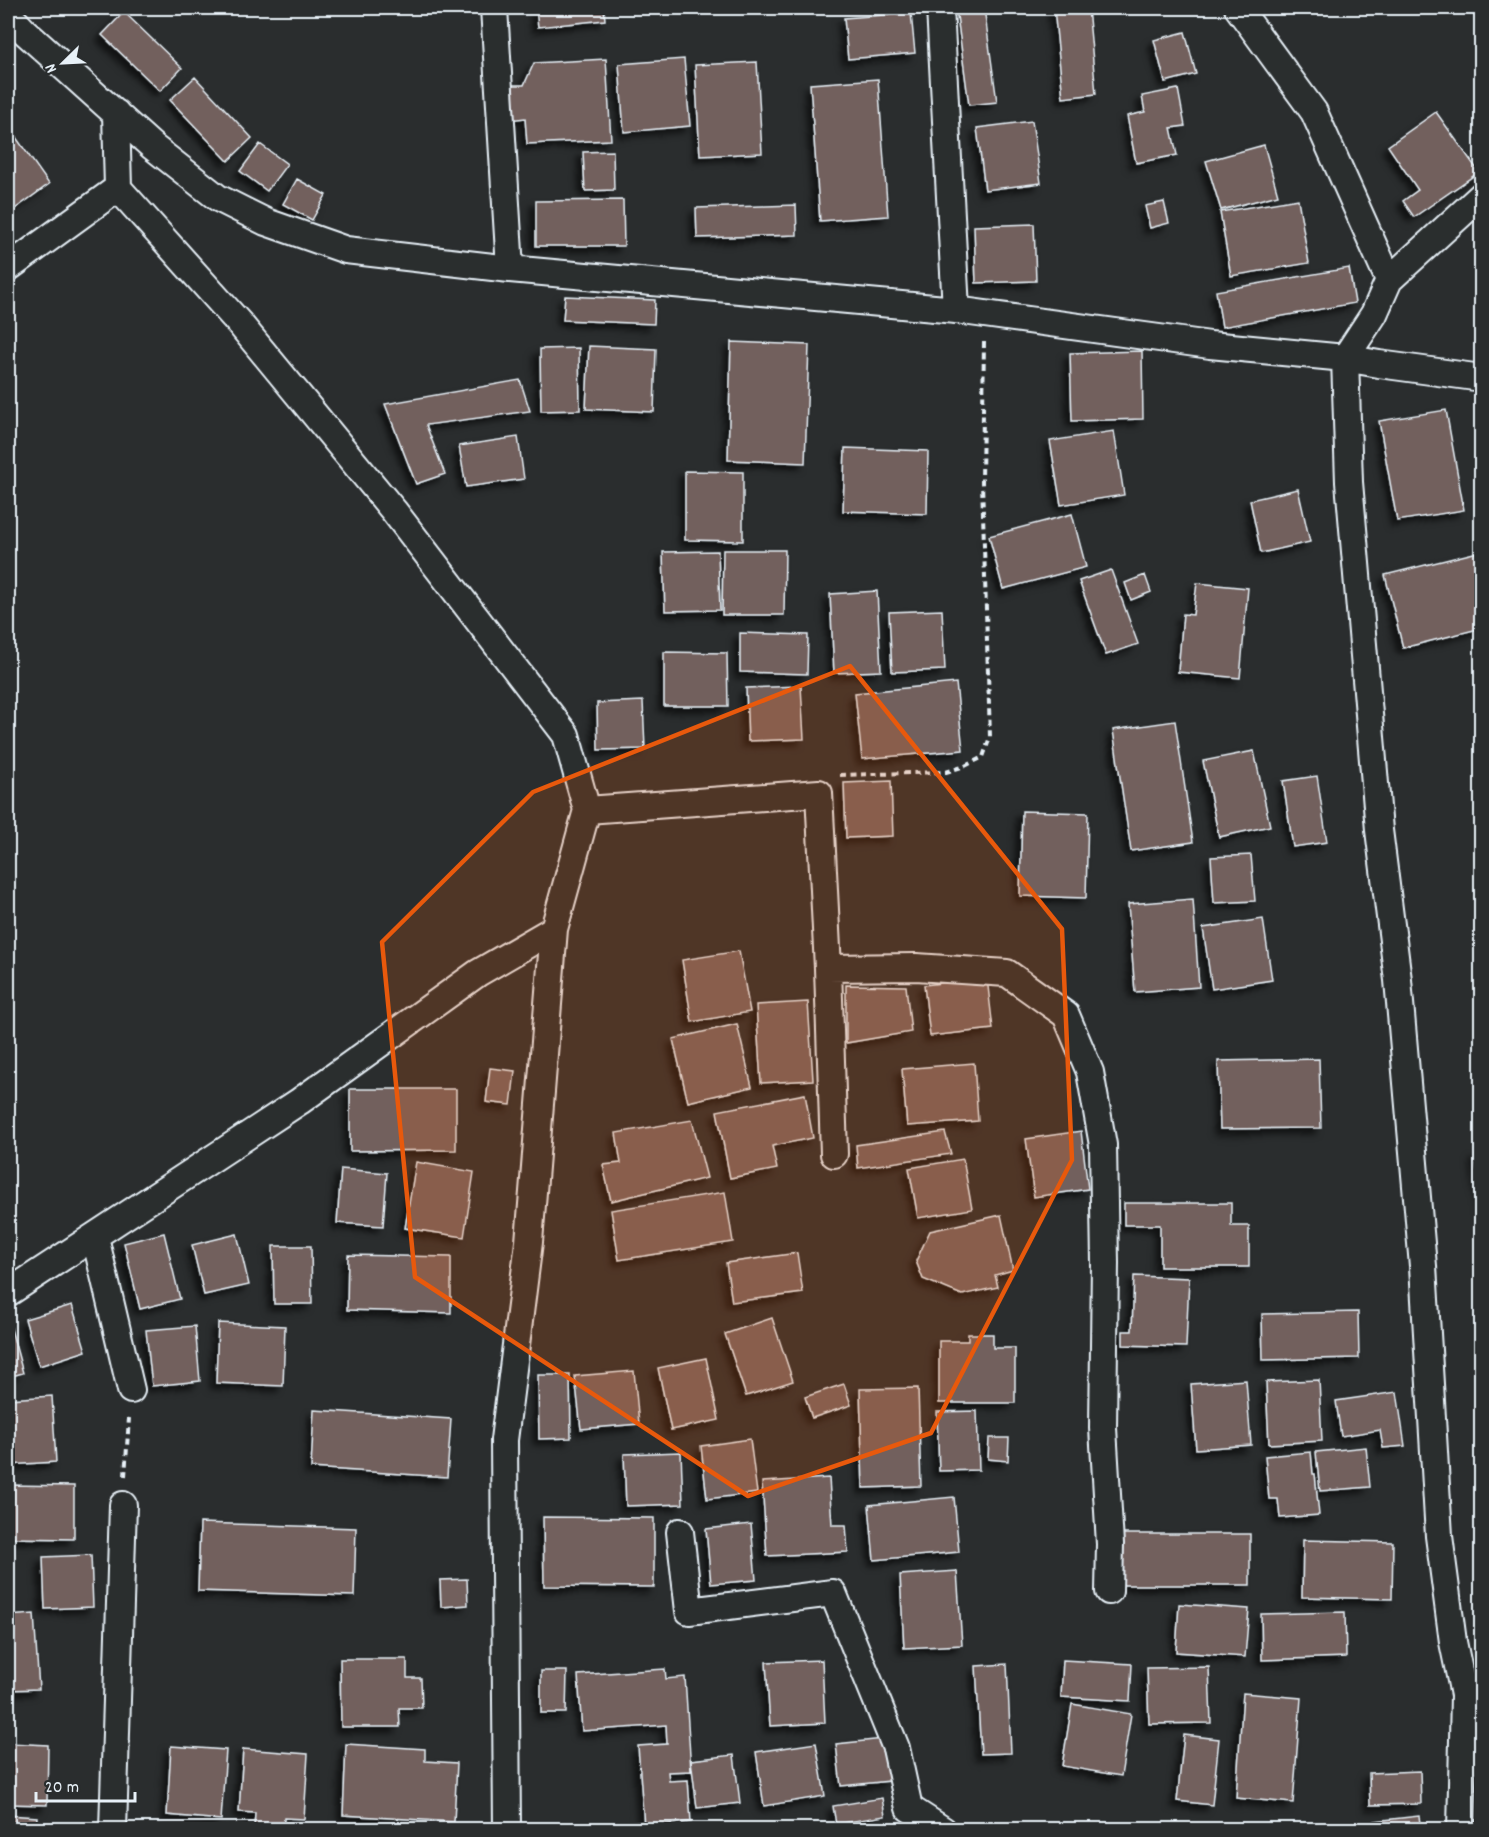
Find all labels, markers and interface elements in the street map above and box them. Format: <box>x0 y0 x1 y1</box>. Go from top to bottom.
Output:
north arrow <box>33 33 93 93</box>
text: N <box>39 60 64 76</box>
scale bar <box>36 1765 135 1803</box>
text: 20 m <box>45 1776 79 1801</box>

